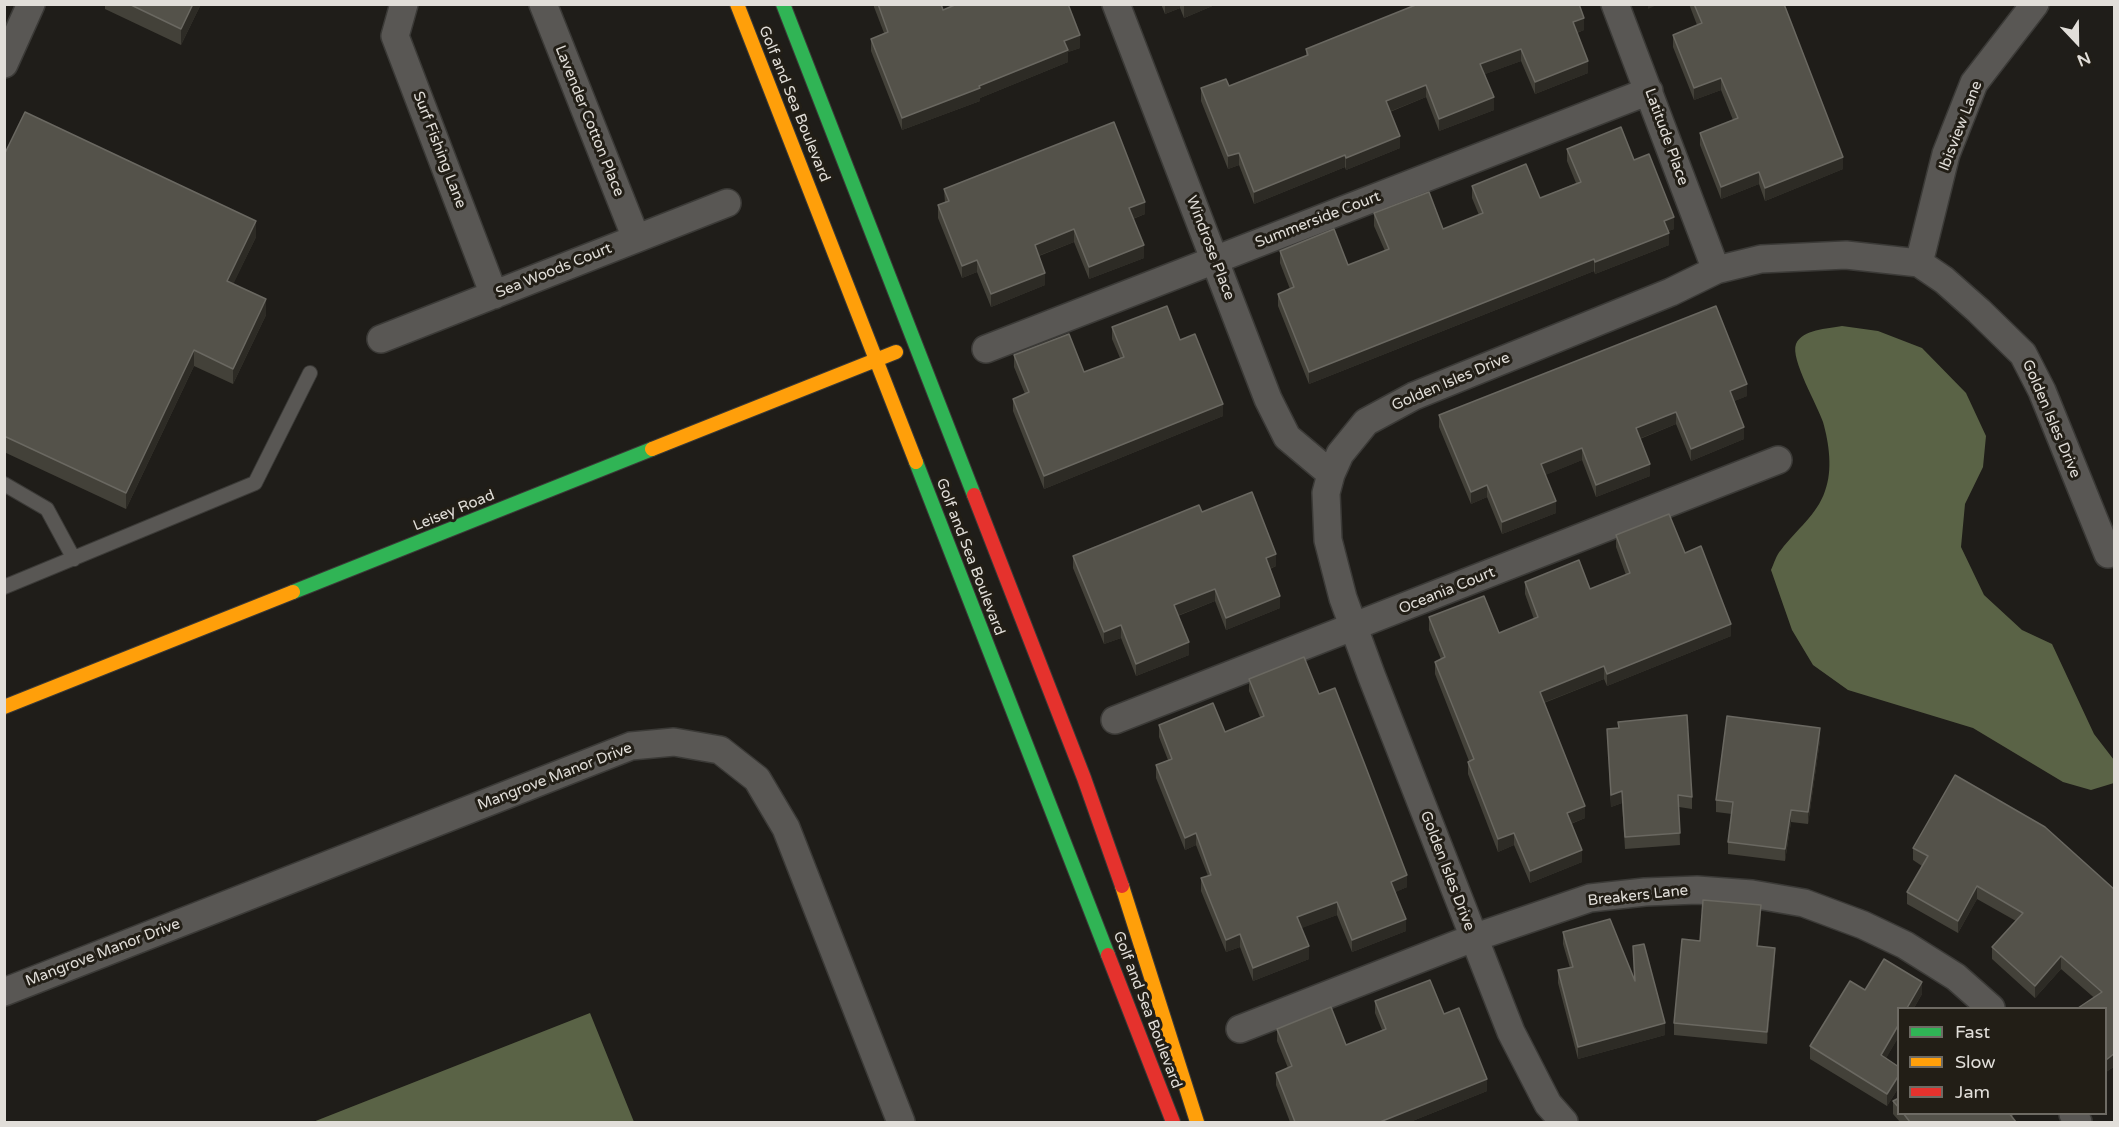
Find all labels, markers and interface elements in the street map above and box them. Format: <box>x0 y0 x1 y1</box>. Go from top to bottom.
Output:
north arrow <box>2047 12 2107 72</box>
street label: Golf and Sea Boulevard <box>754 23 834 185</box>
street label: Lavender Cotton Place <box>550 43 628 199</box>
text: N <box>2074 47 2093 70</box>
street label: Ibisview Lane <box>1936 78 1986 174</box>
street label: Latitude Place <box>1640 86 1692 188</box>
street label: Surf Fishing Lane <box>408 89 470 211</box>
street label: Summerside Court <box>1253 188 1383 252</box>
street label: Windrose Place <box>1182 193 1238 303</box>
street label: Sea Woods Court <box>493 240 615 302</box>
street label: Golden Isles Drive <box>1389 349 1513 415</box>
street label: Golden Isles Drive <box>2018 357 2084 481</box>
street label: Golf and Sea Boulevard <box>932 476 1008 638</box>
street label: Leisey Road <box>411 487 497 535</box>
street label: Oceania Court <box>1396 564 1498 618</box>
street label: Mangrove Manor Drive <box>475 739 635 815</box>
street label: Golden Isles Drive <box>1416 809 1478 933</box>
street label: Breakers Lane <box>1587 882 1689 910</box>
street label: Mangrove Manor Drive <box>23 915 183 991</box>
street label: Golf and Sea Boulevard <box>1109 929 1185 1091</box>
legend <box>1897 1007 2107 1115</box>
text: Fast <box>1955 1021 1990 1043</box>
text: Slow <box>1955 1051 1996 1073</box>
text: Jam <box>1955 1081 1990 1103</box>

